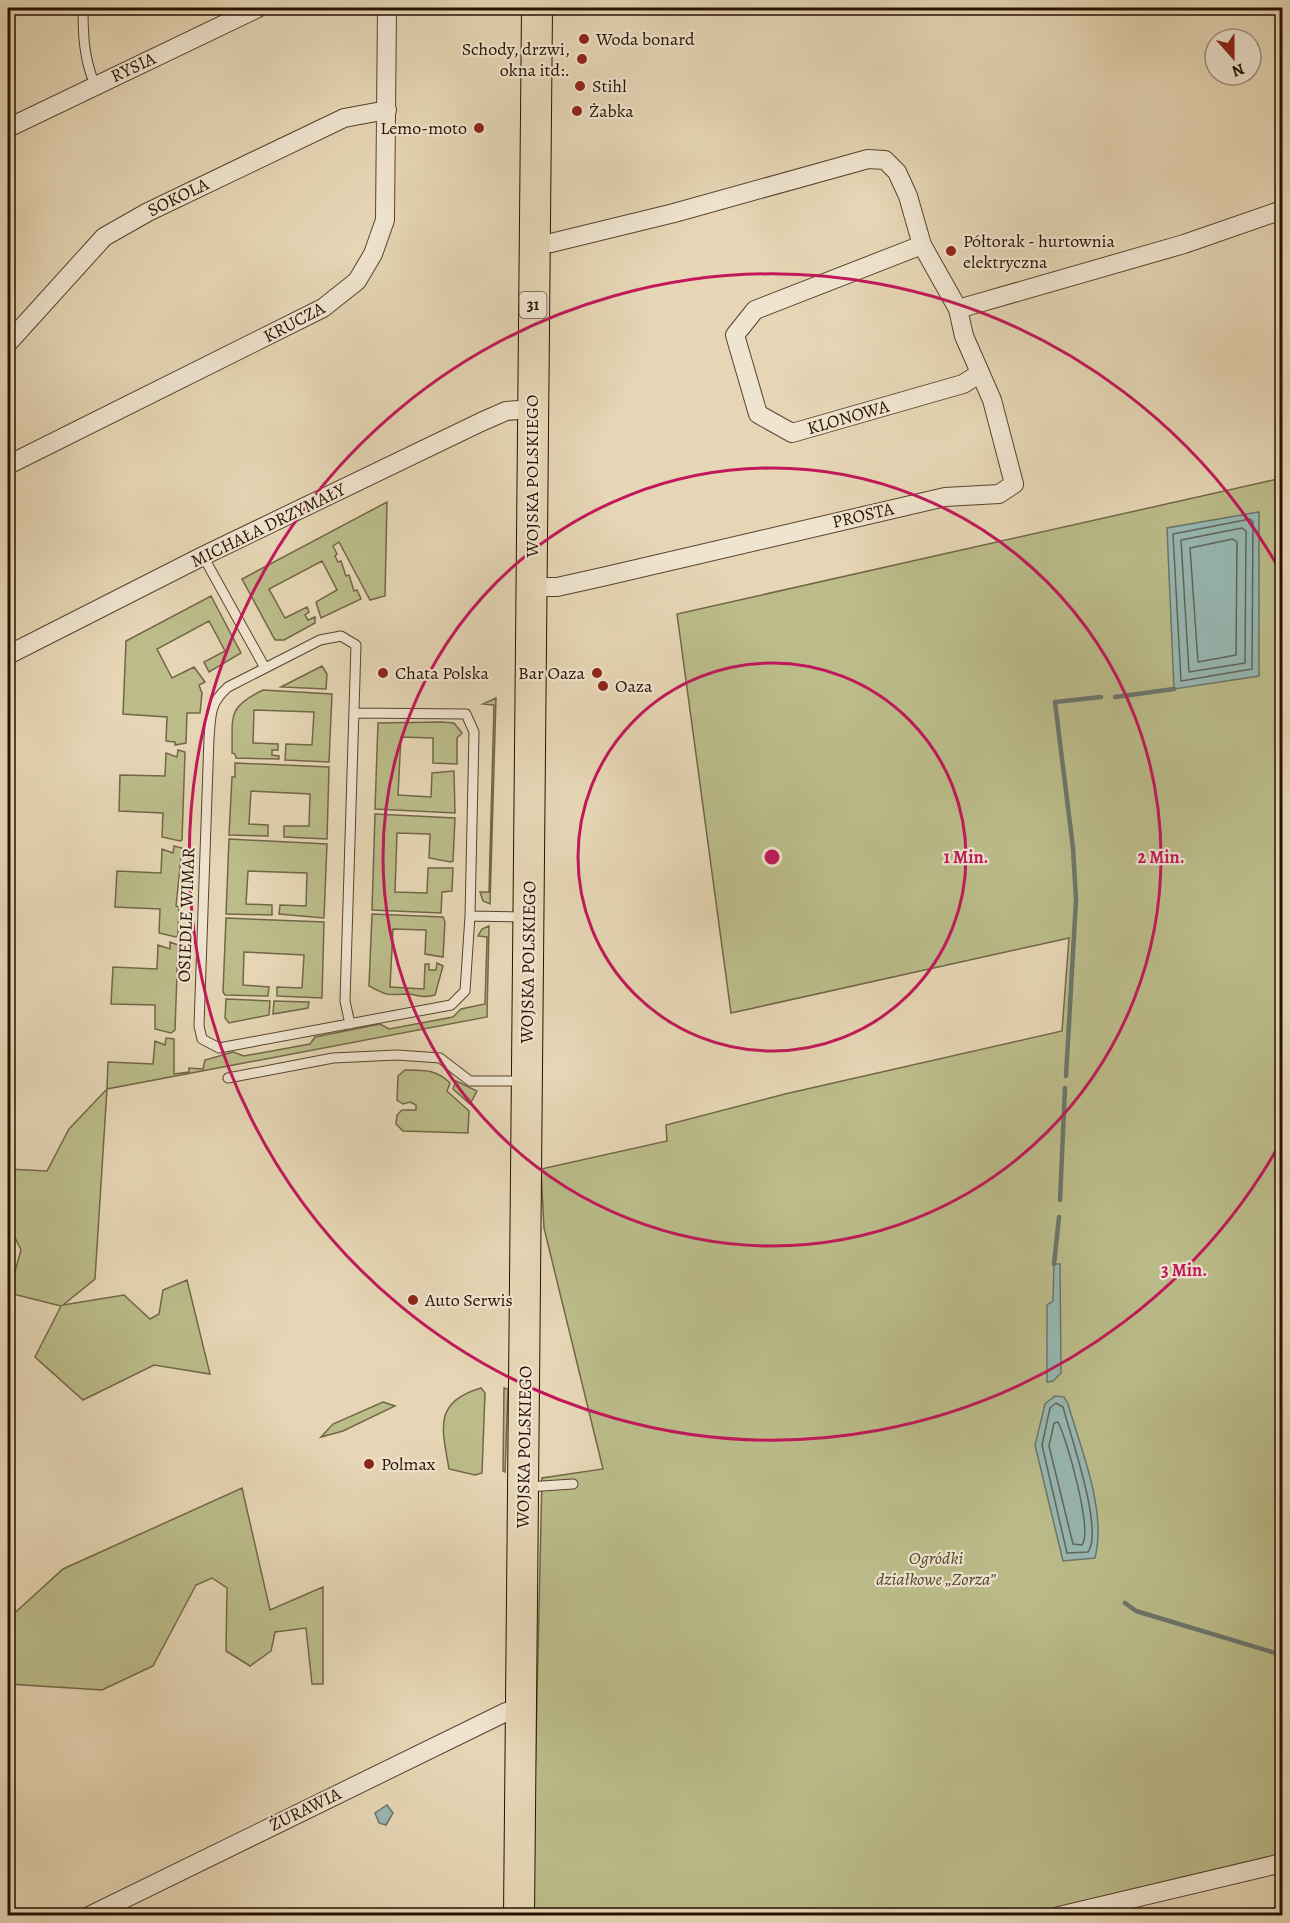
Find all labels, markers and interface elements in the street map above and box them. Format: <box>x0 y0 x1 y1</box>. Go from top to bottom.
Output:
place label: Woda bonard <box>595 27 695 51</box>
north arrow <box>1203 27 1263 87</box>
marker: Woda bonard <box>577 32 591 46</box>
place label: Schody, drzwi, okna itd:. <box>462 37 570 82</box>
street label: RYSIA <box>107 46 160 88</box>
marker: Schody, drzwi, okna itd:. <box>575 52 589 66</box>
text: N <box>1228 58 1247 83</box>
place label: Stihl <box>592 74 627 98</box>
marker: Stihl <box>573 79 587 93</box>
place label: Żabka <box>589 99 634 123</box>
marker: Żabka <box>570 104 584 118</box>
place label: Lemo-moto <box>380 116 467 140</box>
marker: Lemo-moto <box>472 121 486 135</box>
street label: SOKOLA <box>143 172 213 222</box>
place label: Półtorak - hurtownia elektryczna <box>963 229 1116 274</box>
marker: Półtorak - hurtownia elektryczna <box>944 244 958 258</box>
road number: 31 <box>520 292 546 318</box>
street label: KRUCZA <box>259 296 329 348</box>
street label: KLONOWA <box>804 394 892 440</box>
street label: WOJSKA POLSKIEGO <box>520 395 544 558</box>
street label: MICHAŁA DRZYMAŁY <box>187 477 351 573</box>
street label: PROSTA <box>830 496 897 534</box>
place label: Chata Polska <box>395 661 489 685</box>
place label: Bar Oaza <box>518 661 586 685</box>
marker: Chata Polska <box>376 666 390 680</box>
marker: Bar Oaza <box>590 666 604 680</box>
place label: Oaza <box>615 674 653 698</box>
marker: Oaza <box>596 679 610 693</box>
text: 1 Min. <box>944 845 988 869</box>
text: 2 Min. <box>1137 845 1185 869</box>
street label: OSIEDLE WIMAR <box>172 847 200 983</box>
centre of rings <box>762 847 782 867</box>
street label: WOJSKA POLSKIEGO <box>515 880 541 1045</box>
text: 3 Min. <box>1161 1258 1207 1282</box>
place label: Auto Serwis <box>424 1288 513 1312</box>
marker: Auto Serwis <box>406 1293 420 1307</box>
street label: WOJSKA POLSKIEGO <box>511 1365 537 1530</box>
place label: Polmax <box>381 1452 436 1476</box>
marker: Polmax <box>362 1457 376 1471</box>
park label: Ogródki działkowe „Zorza” <box>876 1546 997 1591</box>
street label: ŻURAWIA <box>265 1781 345 1837</box>

